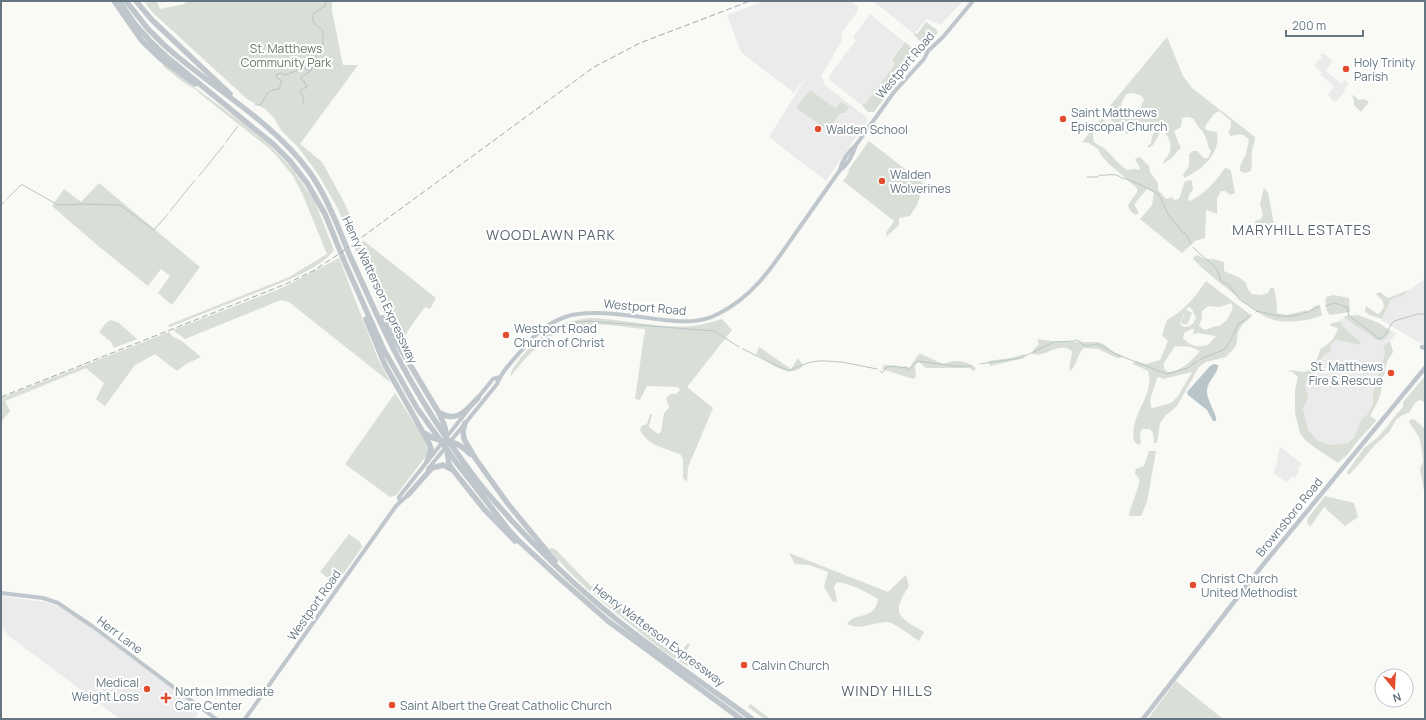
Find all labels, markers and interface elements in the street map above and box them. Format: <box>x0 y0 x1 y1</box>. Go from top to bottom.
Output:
scale bar <box>1286 12 1363 38</box>
text: 200 m <box>1292 17 1326 34</box>
street label: Westport Road <box>872 28 938 102</box>
park label: St. Matthews Community Park <box>241 40 332 71</box>
place label: Holy Trinity Parish <box>1354 54 1416 85</box>
marker: Holy Trinity Parish <box>1341 64 1351 74</box>
place label: Saint Matthews Episcopal Church <box>1071 104 1167 135</box>
marker: Saint Matthews Episcopal Church <box>1058 114 1068 124</box>
place label: Walden School <box>826 121 908 138</box>
marker: Walden School <box>813 124 823 134</box>
place label: Walden Wolverines <box>890 166 951 197</box>
marker: Walden Wolverines <box>877 176 887 186</box>
street label: Henry Watterson Expressway <box>338 214 422 367</box>
district label: MARYHILL ESTATES <box>1232 220 1372 239</box>
district label: WOODLAWN PARK <box>486 225 616 244</box>
street label: Westport Road <box>603 295 687 319</box>
place label: Westport Road Church of Christ <box>514 320 605 351</box>
marker: Westport Road Church of Christ <box>501 330 511 340</box>
place label: St. Matthews Fire & Rescue <box>1309 358 1383 389</box>
marker: St. Matthews Fire & Rescue <box>1386 368 1396 378</box>
street label: Brownsboro Road <box>1252 474 1326 560</box>
street label: Westport Road <box>283 566 345 644</box>
place label: Christ Church United Methodist <box>1201 570 1298 601</box>
street label: Henry Watterson Expressway <box>590 580 729 691</box>
marker: Christ Church United Methodist <box>1188 580 1198 590</box>
street label: Herr Lane <box>94 612 146 658</box>
place label: Calvin Church <box>752 657 829 674</box>
marker: Calvin Church <box>739 660 749 670</box>
north arrow <box>1374 668 1414 708</box>
place label: Medical Weight Loss <box>71 674 139 705</box>
district label: WINDY HILLS <box>841 681 933 700</box>
place label: Norton Immediate Care Center <box>175 683 274 714</box>
marker: Medical Weight Loss <box>142 684 152 694</box>
text: N <box>1391 690 1403 706</box>
marker: Norton Immediate Care Center <box>160 692 172 704</box>
place label: Saint Albert the Great Catholic Church <box>400 697 612 714</box>
marker: Saint Albert the Great Catholic Church <box>387 700 397 710</box>

